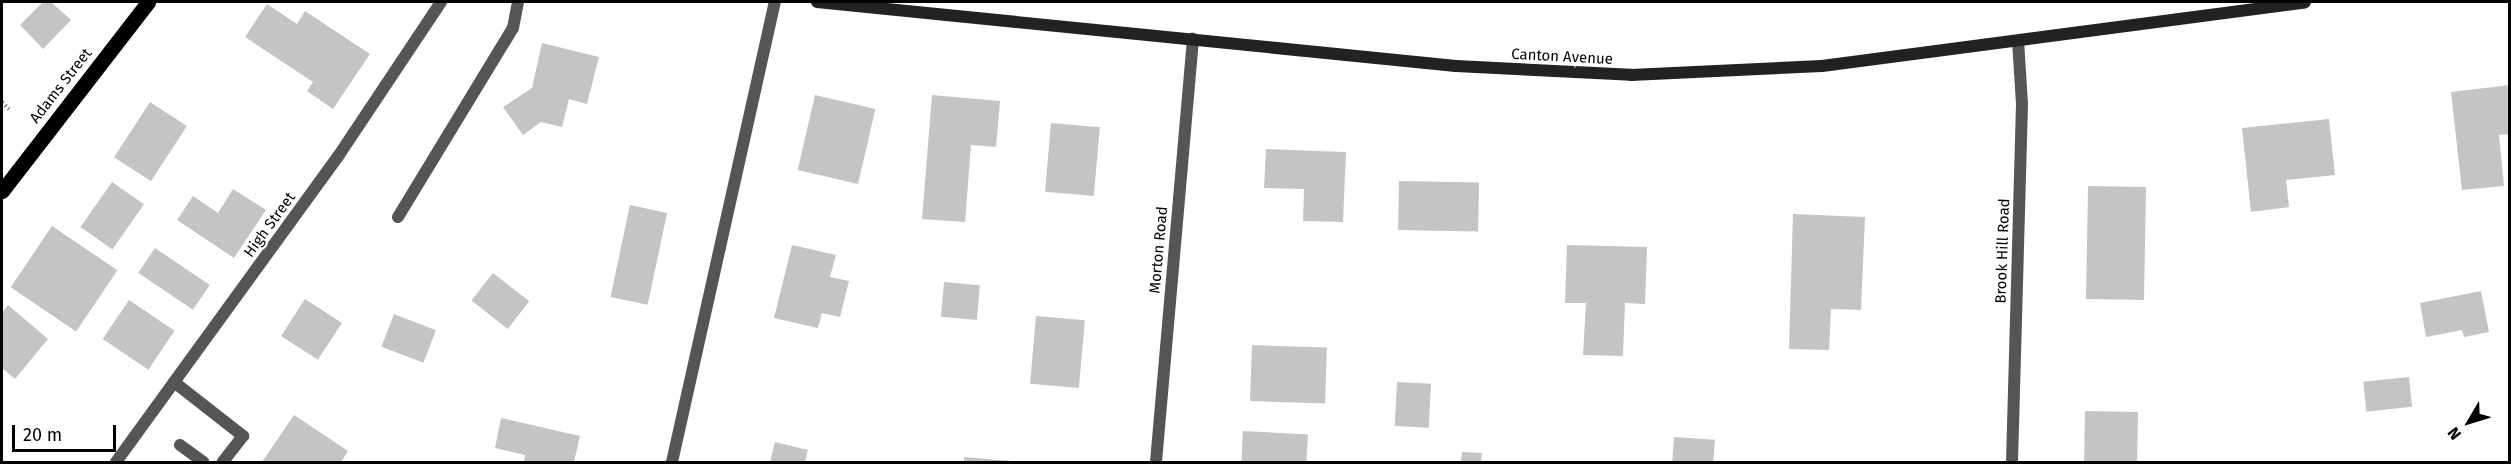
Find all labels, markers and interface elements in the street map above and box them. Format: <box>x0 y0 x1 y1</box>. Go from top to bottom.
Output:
street label: Adams Street <box>26 45 96 127</box>
street label: Canton Avenue <box>1511 45 1613 69</box>
street label: High Street <box>240 189 300 261</box>
street label: Brook Hill Road <box>1992 198 2014 304</box>
street label: Morton Road <box>1146 206 1172 294</box>
north arrow <box>2439 392 2499 452</box>
scale bar <box>15 413 118 451</box>
text: N <box>2444 423 2465 443</box>
text: 20 m <box>23 424 62 446</box>

